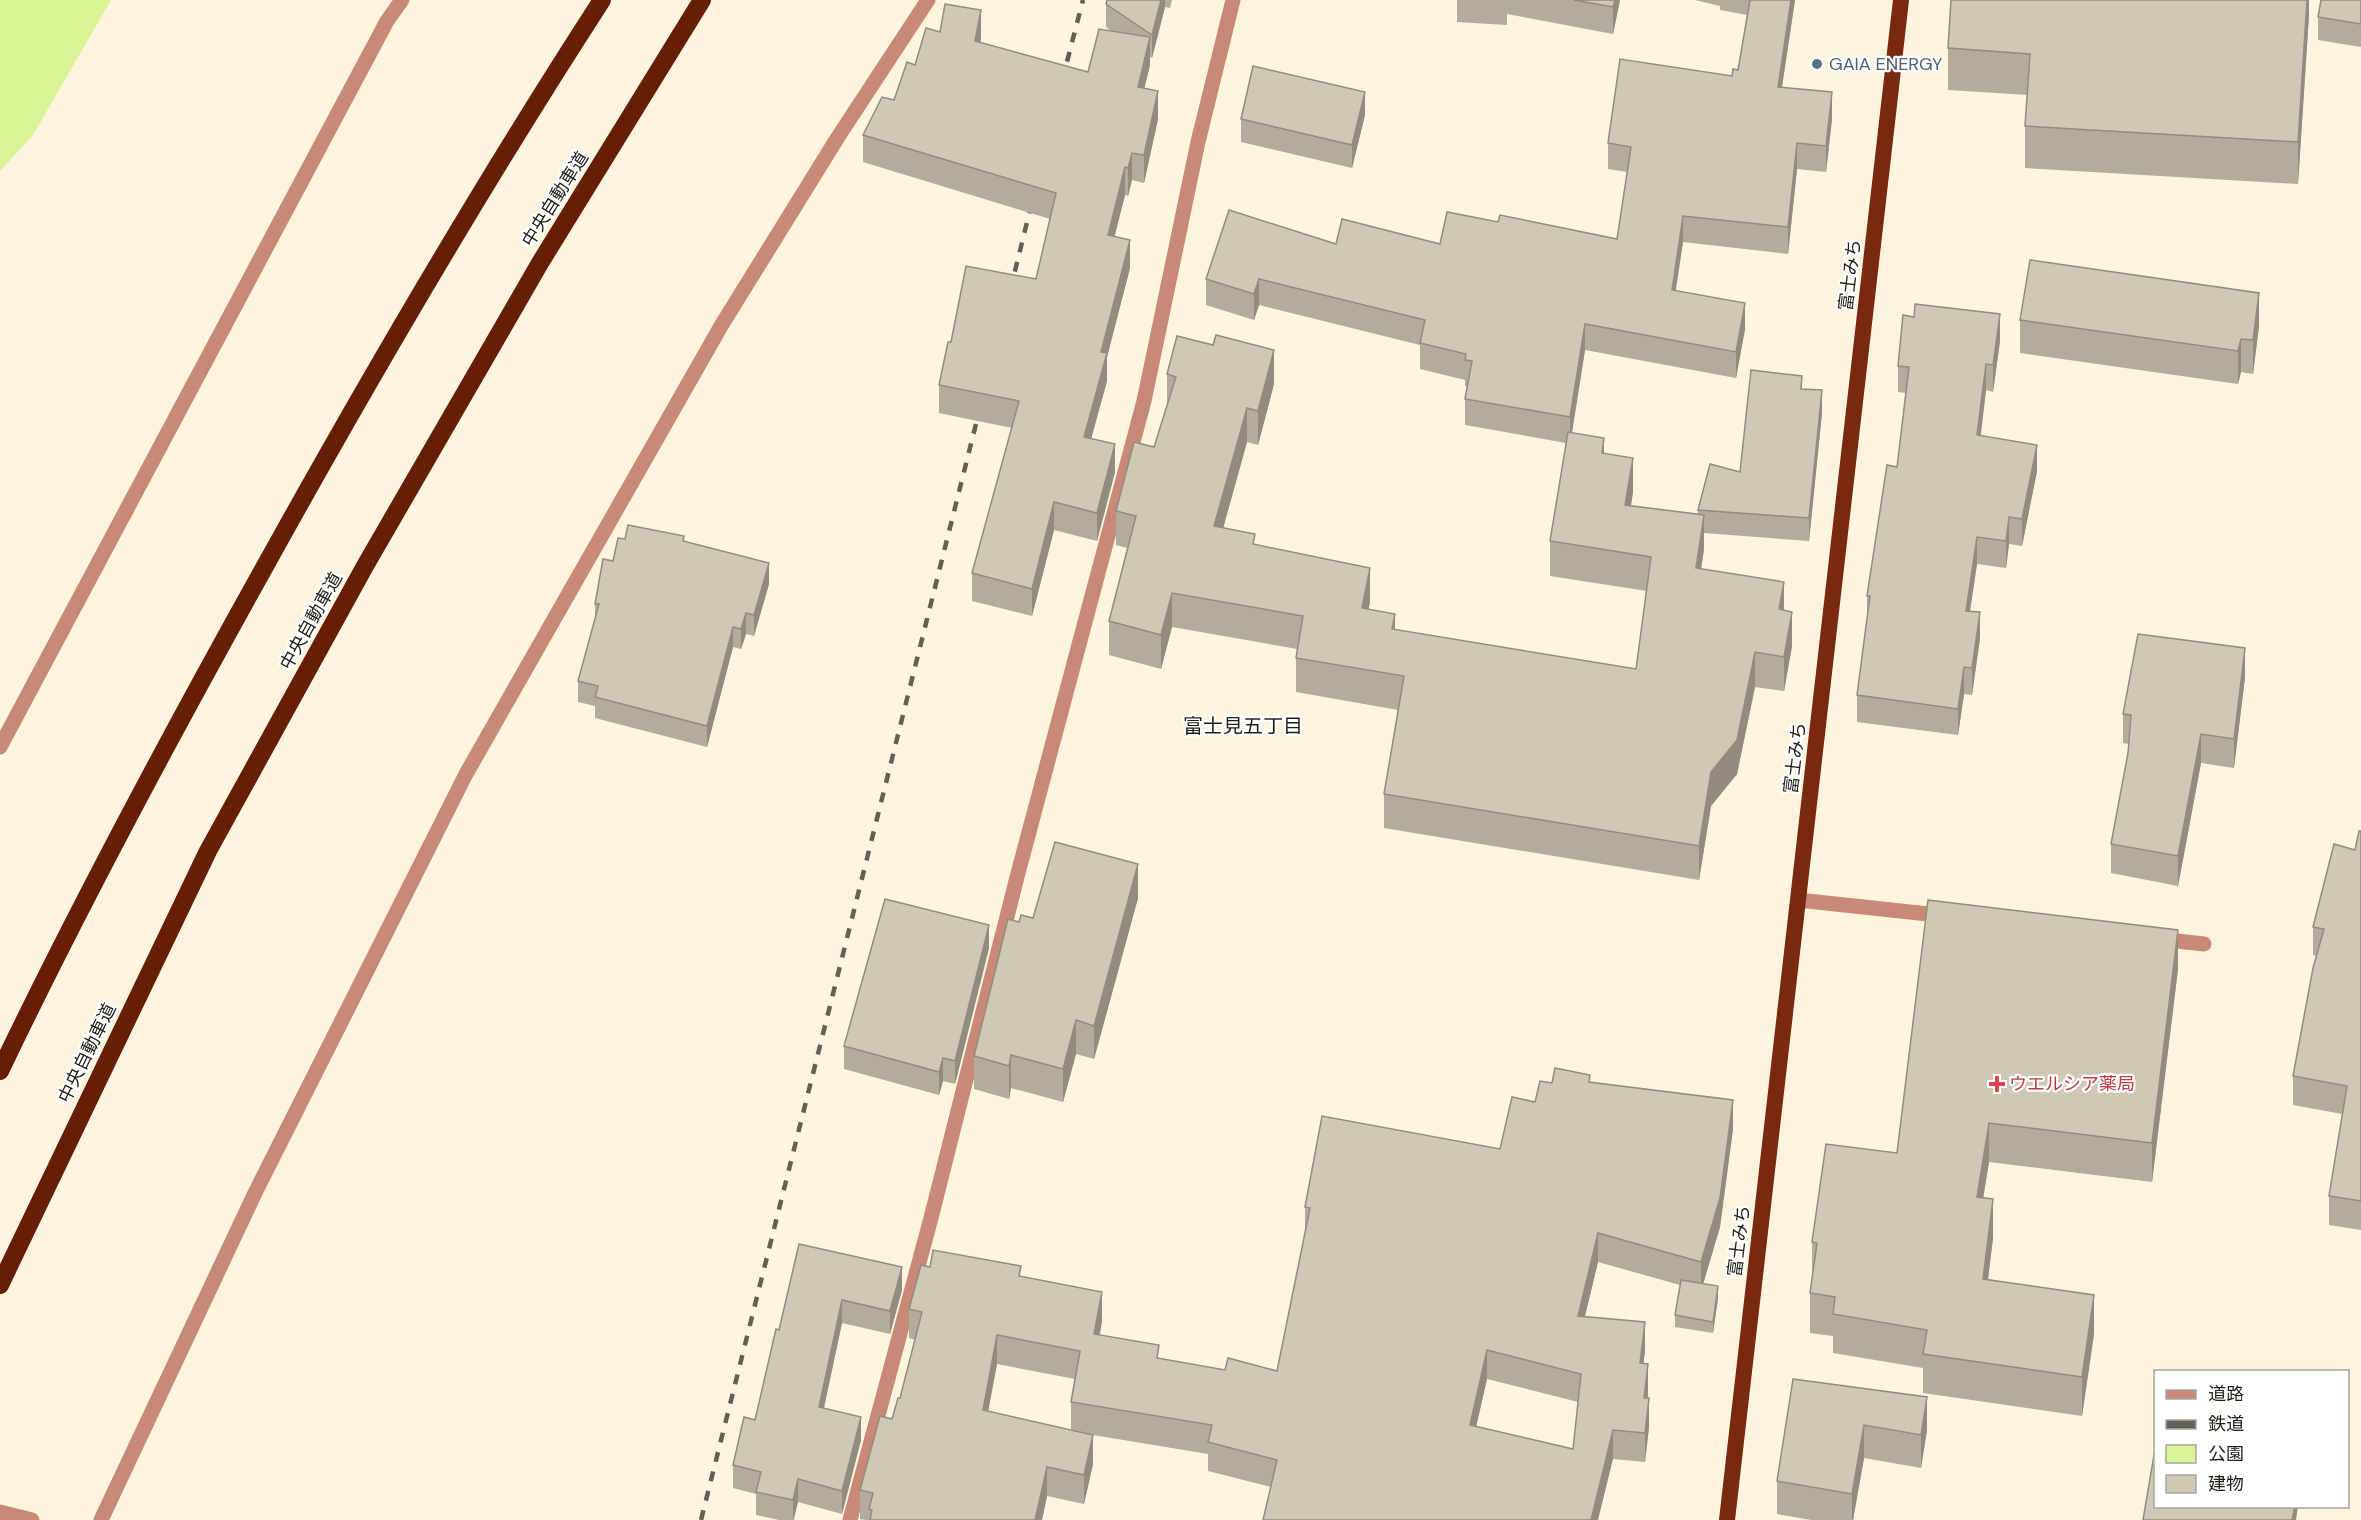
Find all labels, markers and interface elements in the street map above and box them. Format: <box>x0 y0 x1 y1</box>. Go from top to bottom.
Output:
place label: GAIA ENERGY <box>1829 52 1943 76</box>
marker: GAIA ENERGY <box>1810 57 1824 71</box>
street label: 中央自動車道 <box>516 147 594 251</box>
street label: 富士みち <box>1834 238 1866 312</box>
street label: 中央自動車道 <box>274 568 348 674</box>
district label: 富士見五丁目 <box>1183 713 1303 739</box>
street label: 富士みち <box>1779 721 1811 795</box>
street label: 中央自動車道 <box>53 999 121 1107</box>
place label: ウエルシア薬局 <box>2009 1072 2135 1096</box>
marker: ウエルシア薬局 <box>1990 1077 2004 1091</box>
street label: 富士みち <box>1723 1204 1755 1278</box>
legend <box>2154 1370 2349 1508</box>
text: 道路 <box>2208 1382 2244 1406</box>
text: 鉄道 <box>2208 1412 2244 1436</box>
text: 公園 <box>2208 1442 2244 1466</box>
text: 建物 <box>2208 1472 2244 1496</box>

